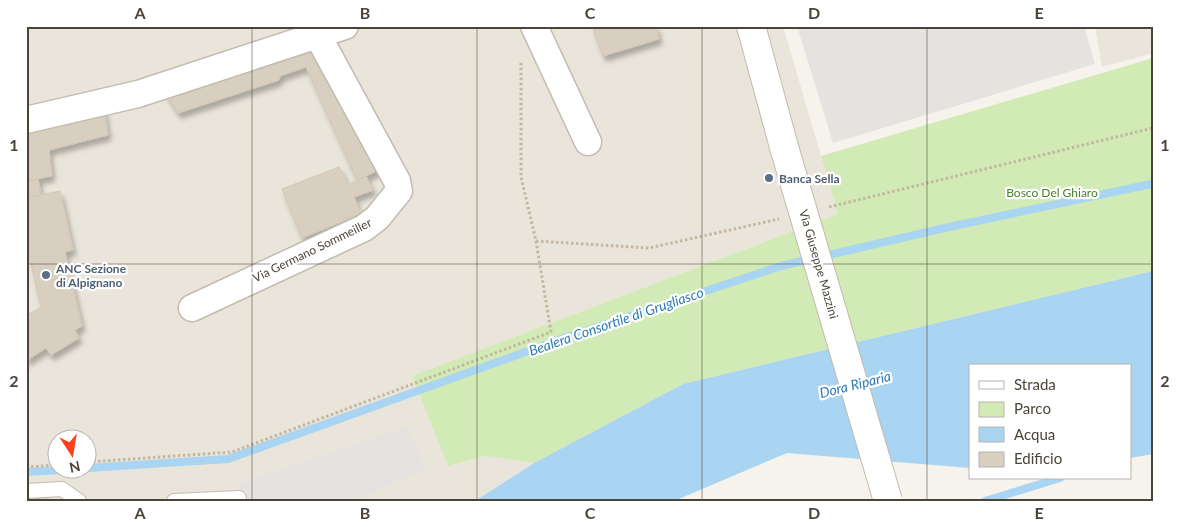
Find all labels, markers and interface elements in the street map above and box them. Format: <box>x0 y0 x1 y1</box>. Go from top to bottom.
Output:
text: A <box>133 3 146 22</box>
text: B <box>360 3 370 22</box>
text: C <box>585 3 596 22</box>
text: D <box>808 3 820 22</box>
text: E <box>1034 3 1044 22</box>
text: 1 <box>9 135 19 154</box>
text: 1 <box>1160 135 1170 154</box>
place label: Banca Sella <box>779 171 839 186</box>
marker: Banca Sella <box>763 172 775 184</box>
park label: Bosco Del Ghiaro <box>1006 185 1098 200</box>
street label: Via Giuseppe Mazzini <box>796 208 842 320</box>
street label: Via Germano Sommeiller <box>250 214 374 285</box>
place label: ANC Sezione di Alpignano <box>55 261 127 290</box>
marker: ANC Sezione di Alpignano <box>40 269 52 281</box>
water label: Bealera Consortile di Grugliasco <box>526 283 706 359</box>
legend <box>969 364 1132 480</box>
water label: Dora Riparia <box>818 367 892 401</box>
text: 2 <box>9 371 19 390</box>
text: 2 <box>1160 371 1170 390</box>
text: Strada <box>1014 375 1056 393</box>
text: Parco <box>1014 399 1051 417</box>
text: Acqua <box>1014 425 1055 443</box>
north arrow <box>48 430 98 480</box>
text: Edificio <box>1014 449 1062 467</box>
text: N <box>68 458 82 477</box>
text: A <box>133 503 146 522</box>
text: B <box>360 503 370 522</box>
text: C <box>585 503 596 522</box>
text: D <box>808 503 820 522</box>
text: E <box>1034 503 1044 522</box>

